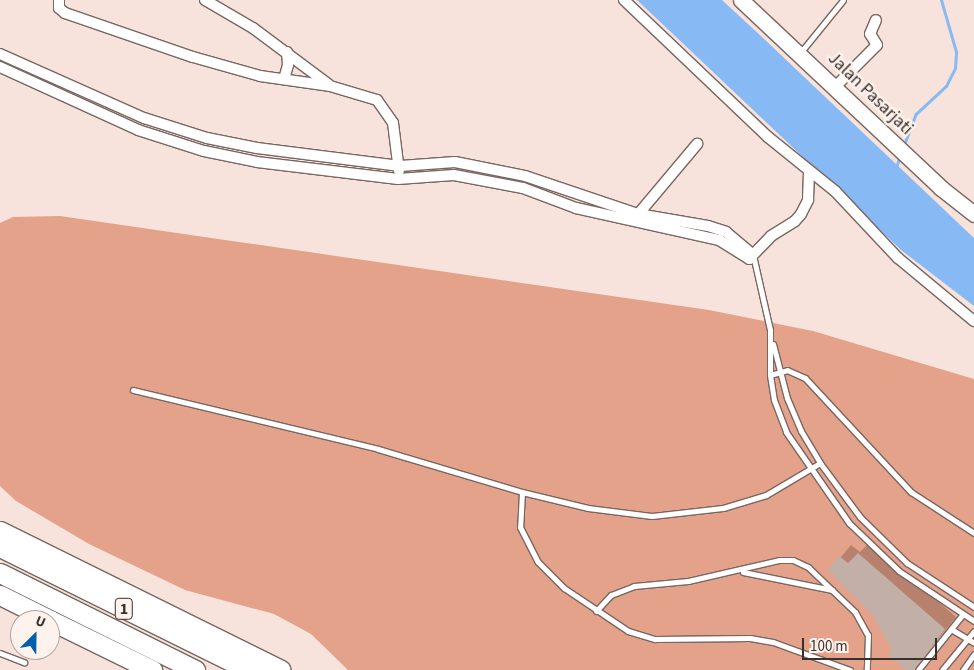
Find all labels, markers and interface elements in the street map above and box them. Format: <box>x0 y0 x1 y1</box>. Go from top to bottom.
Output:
street label: Jalan Pasarjati <box>823 48 917 140</box>
road number: 1 <box>114 596 134 622</box>
north arrow <box>10 610 60 660</box>
text: U <box>32 611 49 633</box>
scale bar <box>804 628 939 660</box>
text: 100 m <box>810 636 848 657</box>

